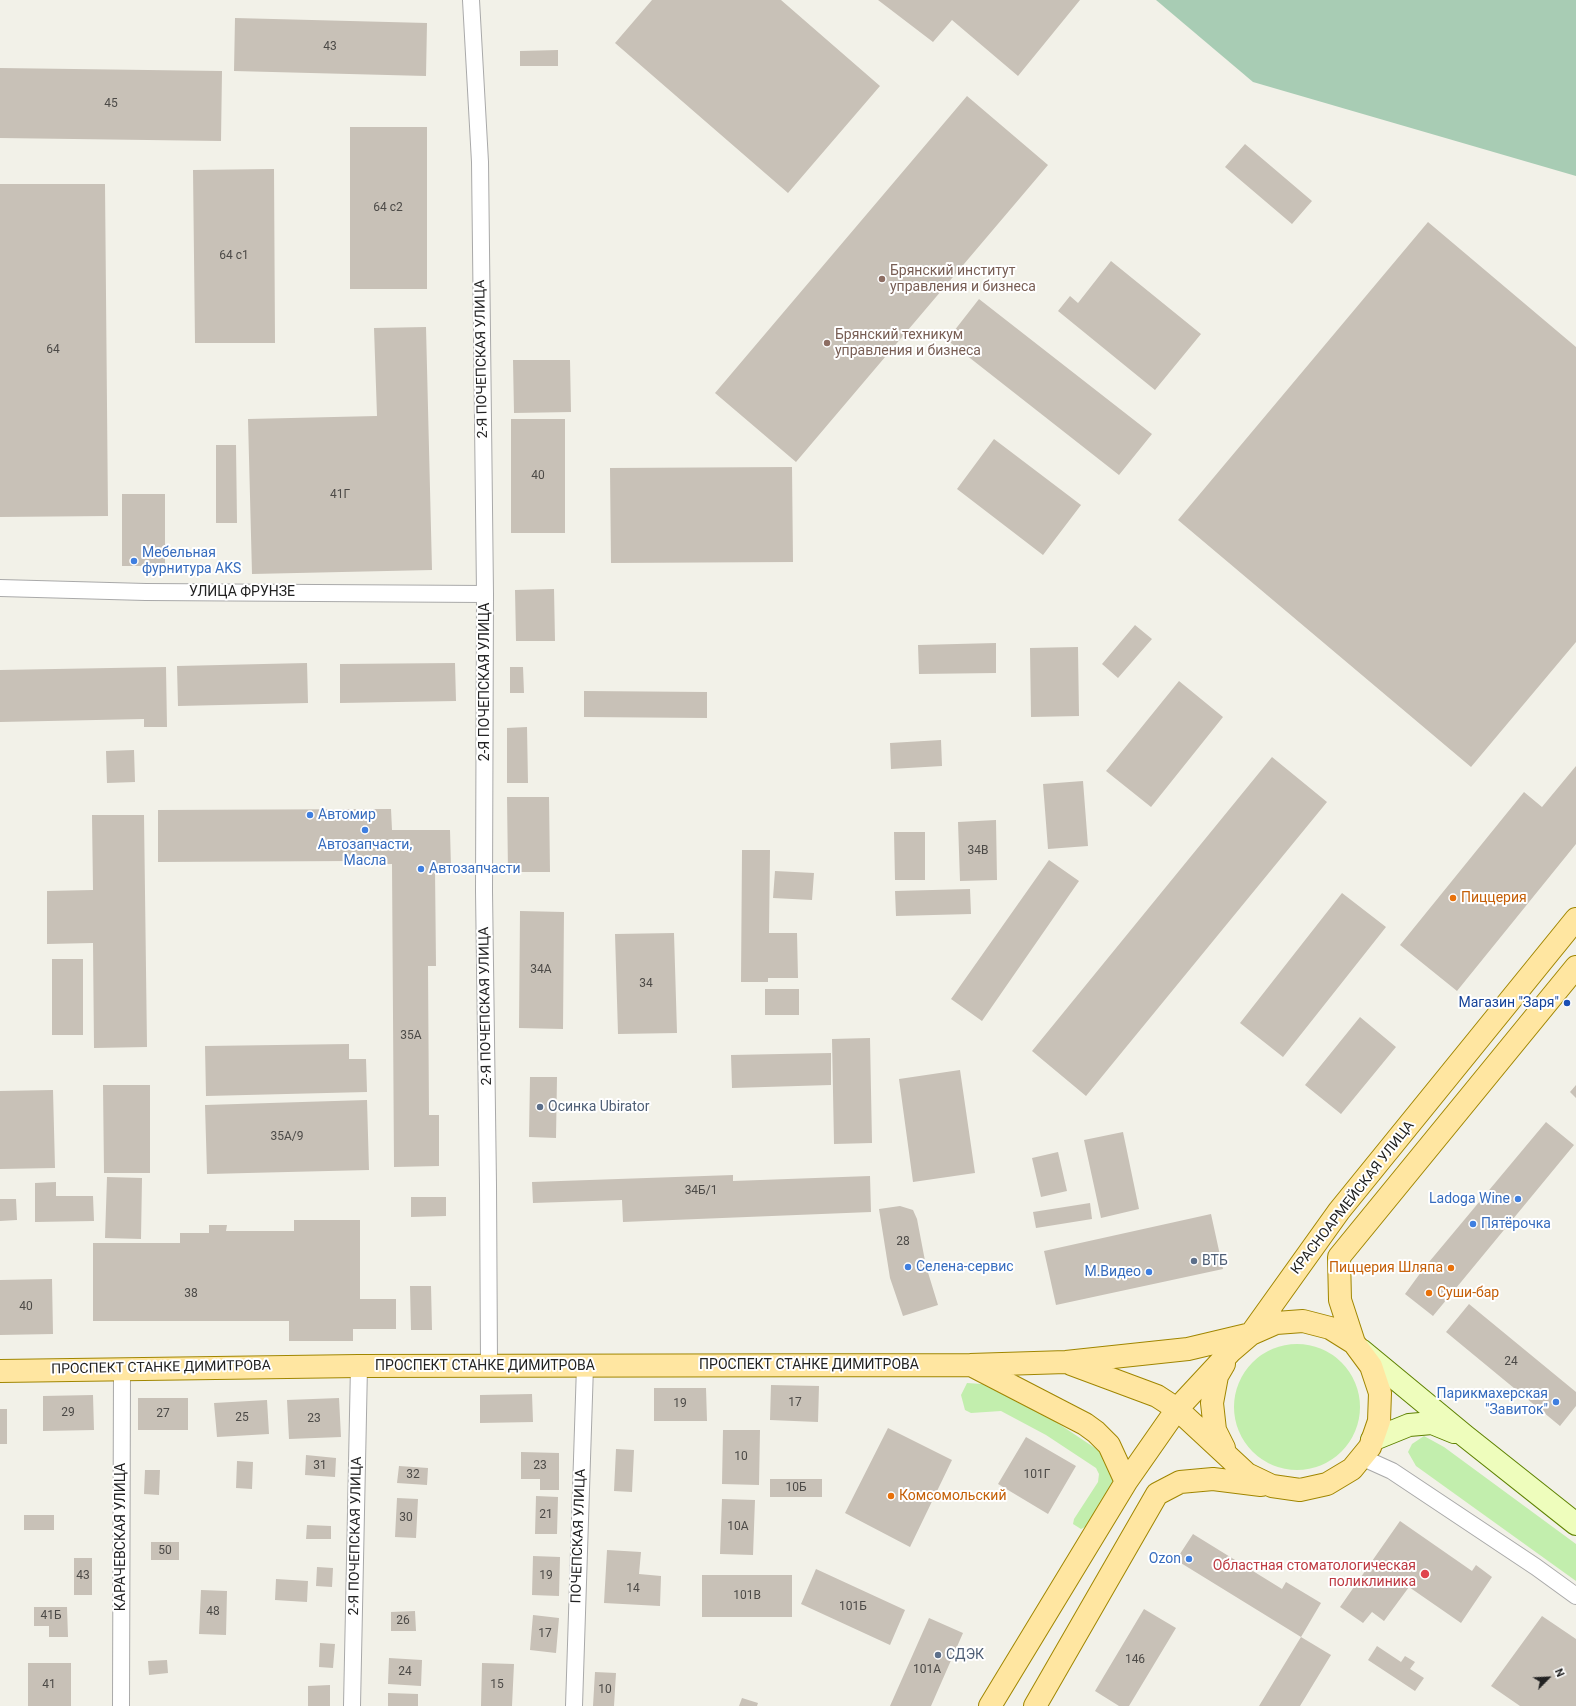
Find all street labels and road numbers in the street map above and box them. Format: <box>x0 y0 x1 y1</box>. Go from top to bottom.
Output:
street label: 2-Я ПОЧЕПСКАЯ УЛИЦА <box>472 280 492 438</box>
street label: УЛИЦА ФРУНЗЕ <box>189 584 295 600</box>
street label: 2-Я ПОЧЕПСКАЯ УЛИЦА <box>477 603 493 761</box>
street label: 2-Я ПОЧЕПСКАЯ УЛИЦА <box>476 927 496 1085</box>
street label: КРАСНОАРМЕЙСКАЯ УЛИЦА <box>1288 1118 1418 1278</box>
street label: ПРОСПЕКТ СТАНКЕ ДИМИТРОВА <box>699 1357 919 1373</box>
street label: ПРОСПЕКТ СТАНКЕ ДИМИТРОВА <box>51 1358 271 1378</box>
street label: ПРОСПЕКТ СТАНКЕ ДИМИТРОВА <box>375 1358 595 1374</box>
street label: 2-Я ПОЧЕПСКАЯ УЛИЦА <box>346 1457 366 1615</box>
street label: КАРАЧЕВСКАЯ УЛИЦА <box>113 1463 129 1611</box>
street label: ПОЧЕПСКАЯ УЛИЦА <box>568 1468 590 1604</box>

